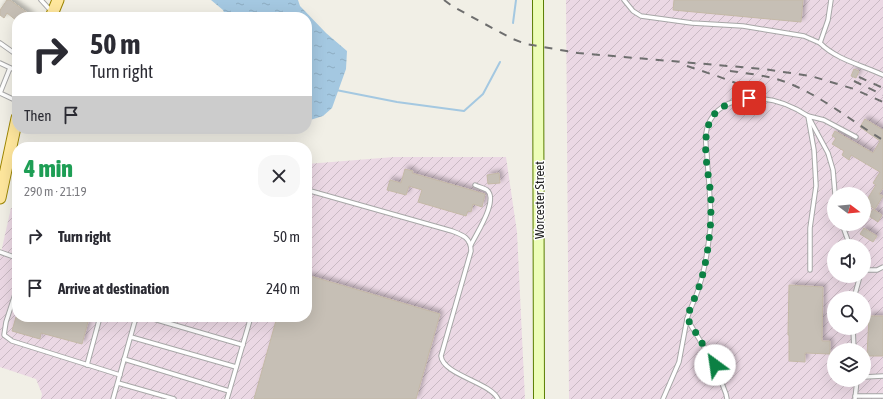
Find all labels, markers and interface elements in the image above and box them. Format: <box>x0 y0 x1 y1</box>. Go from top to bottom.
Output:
icon: right <box>24 28 76 80</box>
text: 50 m <box>90 28 140 60</box>
text: Turn right <box>90 61 153 82</box>
pin <box>732 81 766 115</box>
icon: arrive <box>738 87 760 109</box>
icon: arrive <box>60 104 82 126</box>
text: Then <box>24 107 52 124</box>
text: 4 min <box>24 155 73 182</box>
button: close <box>258 155 300 197</box>
street label: Worcester Street <box>532 161 547 239</box>
text: 290 m · 21:19 <box>24 184 87 199</box>
north arrow <box>827 187 871 231</box>
map controls <box>827 187 871 387</box>
icon: right <box>24 225 46 247</box>
text: Turn right <box>58 228 111 245</box>
text: 50 m <box>273 228 300 245</box>
button: sound <box>827 239 871 283</box>
icon: arrive <box>24 277 46 299</box>
text: Arrive at destination <box>58 280 169 297</box>
text: 240 m <box>266 280 300 297</box>
button: search <box>827 291 871 335</box>
button: layers <box>827 343 871 387</box>
position arrow <box>694 344 736 386</box>

